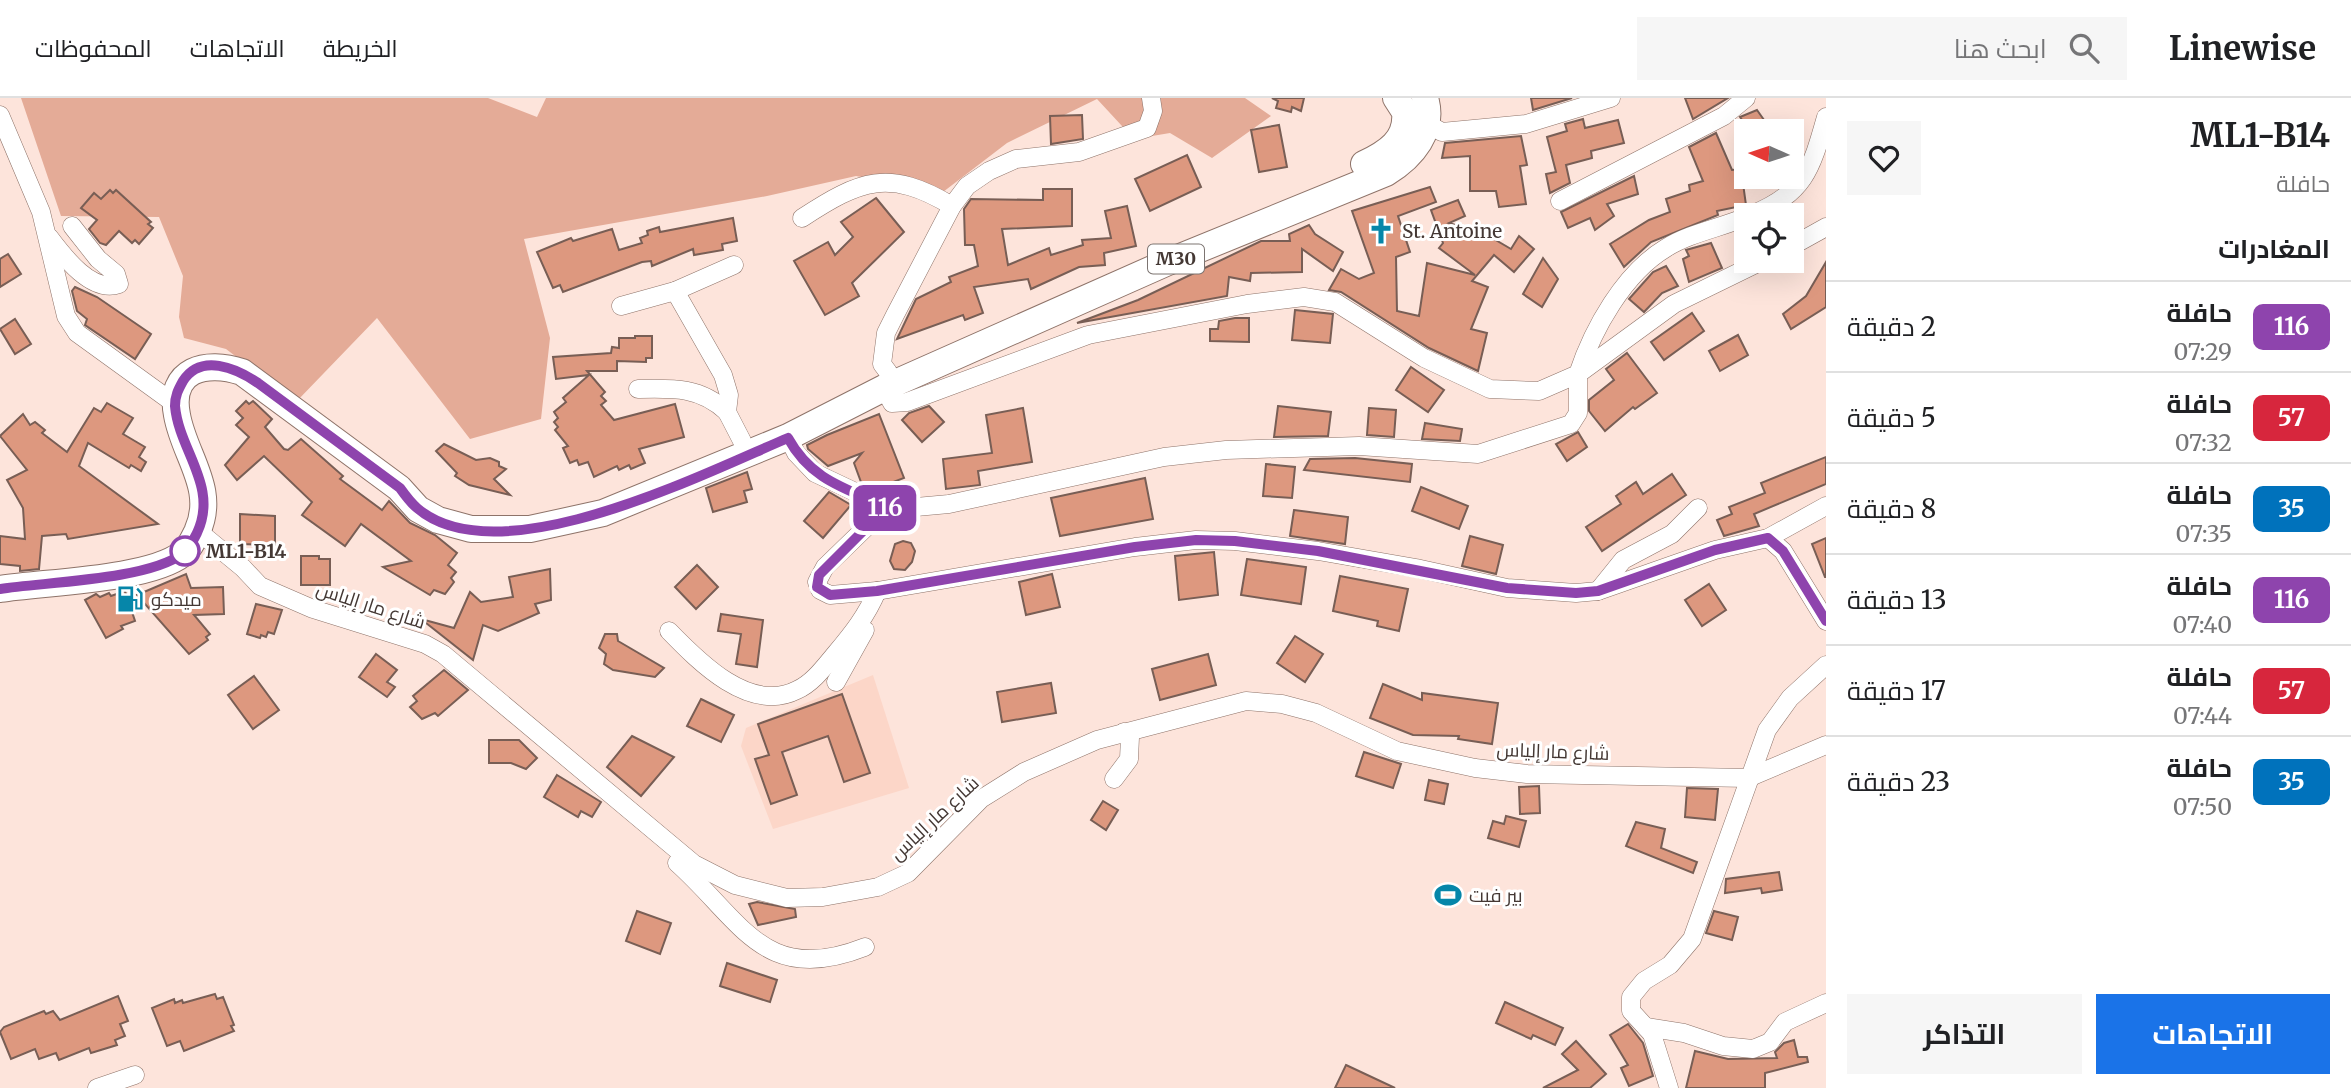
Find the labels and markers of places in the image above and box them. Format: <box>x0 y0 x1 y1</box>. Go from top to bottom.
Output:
church icon: St. Antoine <box>1366 216 1396 246</box>
place label: St. Antoine <box>1402 219 1502 243</box>
marker: ML1-B14 <box>170 536 200 566</box>
place label: ML1-B14 <box>206 539 286 563</box>
fuel station icon: ميدكو <box>115 584 145 614</box>
place label: ميدكو <box>151 587 202 611</box>
sports icon: بير فيت <box>1433 880 1463 910</box>
place label: بير فيت <box>1469 883 1523 907</box>

